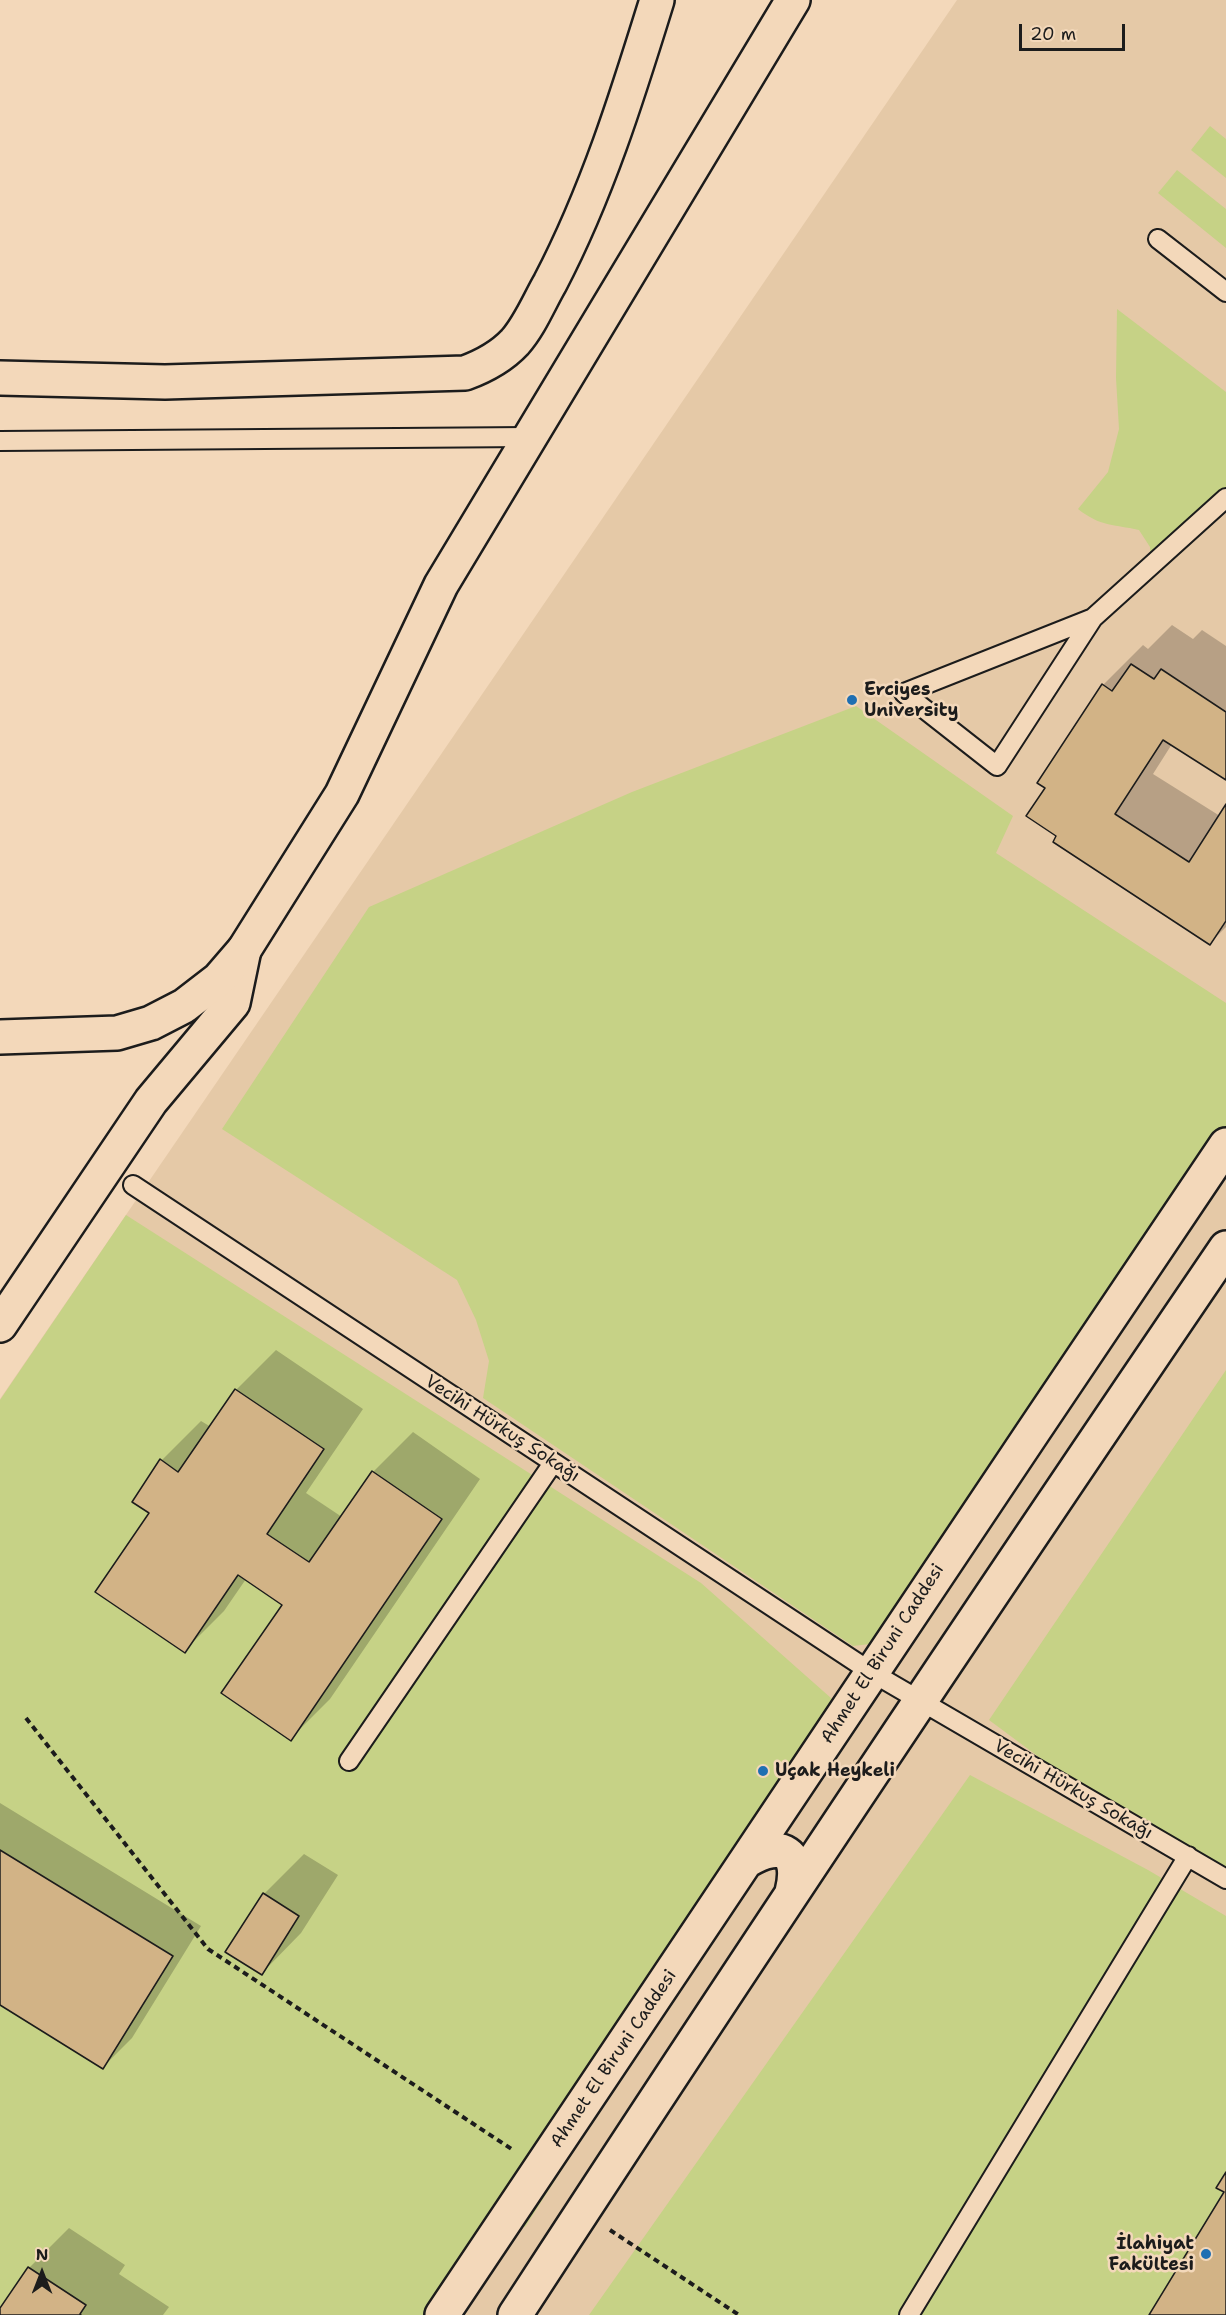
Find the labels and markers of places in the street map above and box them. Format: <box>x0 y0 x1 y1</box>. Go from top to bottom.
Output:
place label: Erciyes University <box>864 679 958 722</box>
marker: Erciyes University <box>845 693 859 707</box>
place label: Uçak Heykeli <box>775 1760 895 1782</box>
marker: Uçak Heykeli <box>756 1764 770 1778</box>
place label: İlahiyat Fakültesi <box>1109 2233 1194 2276</box>
marker: İlahiyat Fakültesi <box>1199 2247 1213 2261</box>

